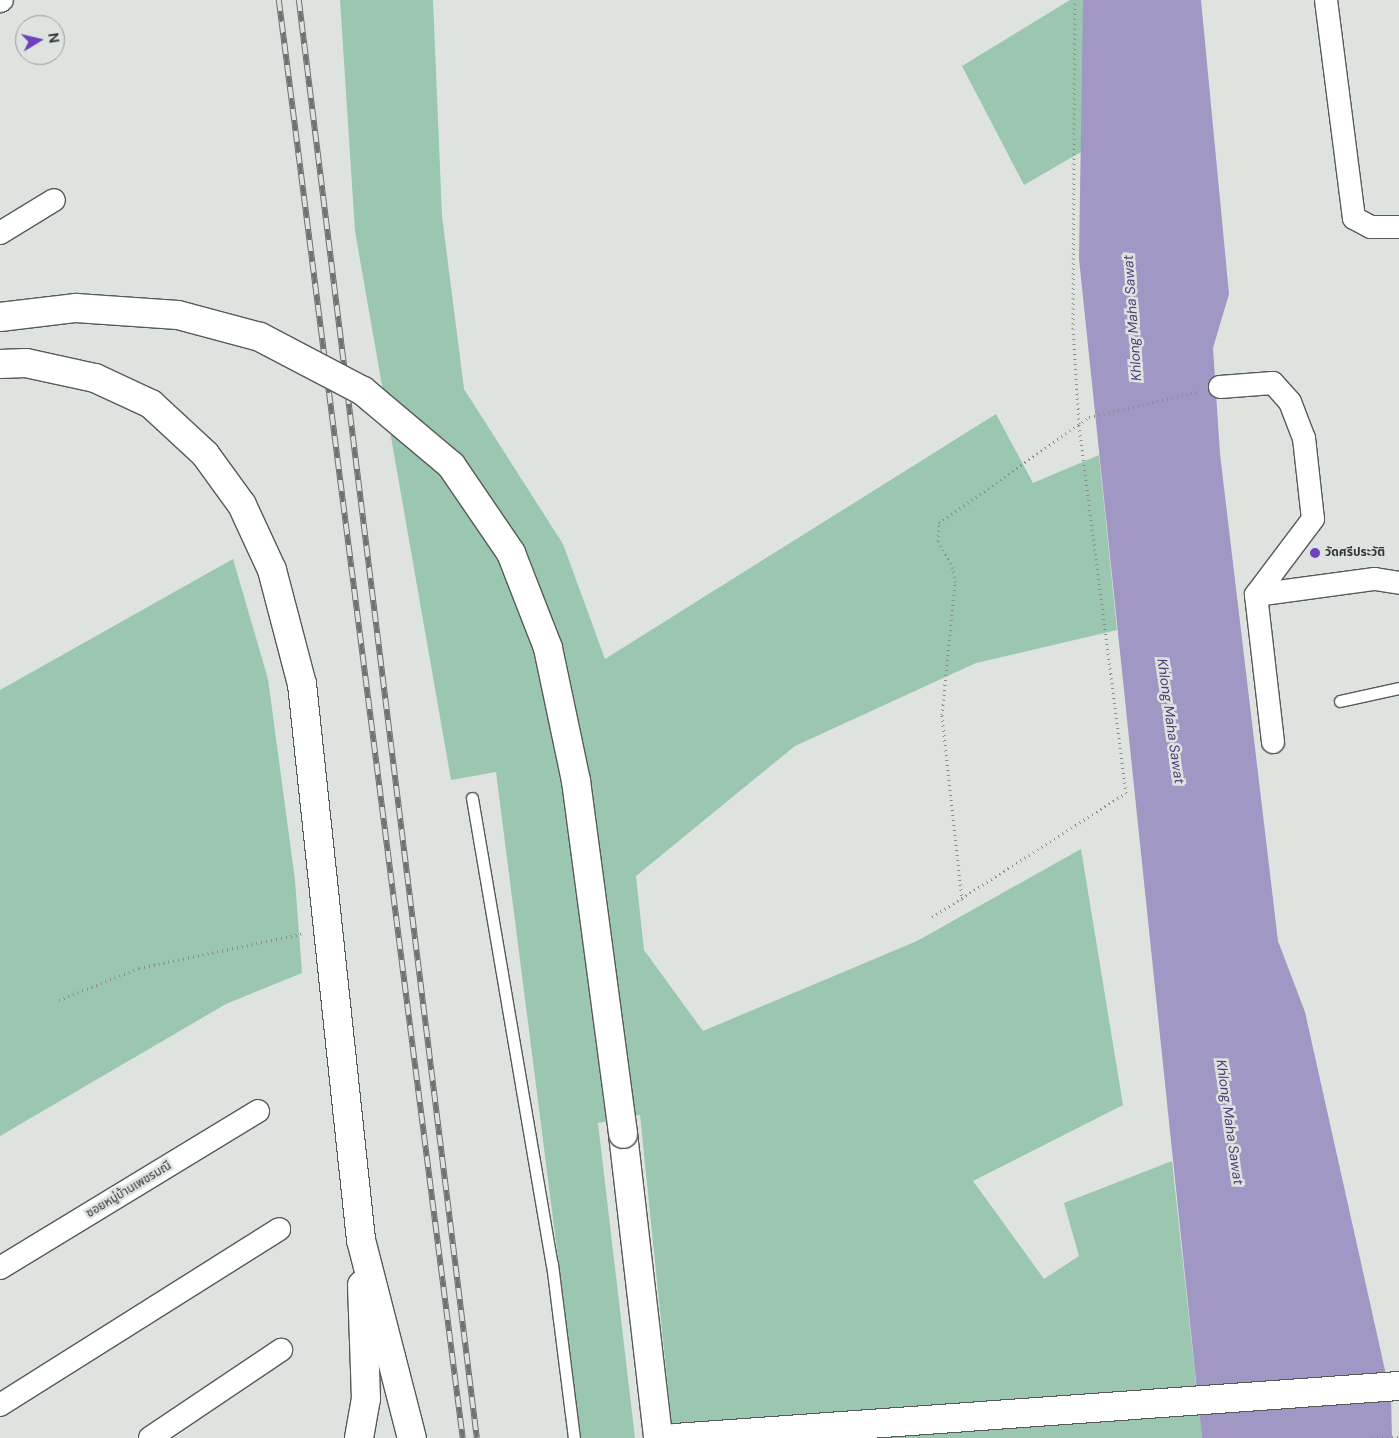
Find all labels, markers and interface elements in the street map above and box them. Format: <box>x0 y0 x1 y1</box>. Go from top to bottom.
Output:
north arrow <box>15 15 65 65</box>
text: N <box>44 31 64 44</box>
water label: Khlong Maha Sawat <box>1119 254 1145 382</box>
place label: วัดศรีประวัติ <box>1325 546 1385 560</box>
marker: วัดศรีประวัติ <box>1309 547 1321 559</box>
water label: Khlong Maha Sawat <box>1154 657 1188 785</box>
water label: Khlong Maha Sawat <box>1213 1058 1247 1186</box>
street label: ซอยหมู่บ้านเพชรมณี <box>84 1159 174 1221</box>

